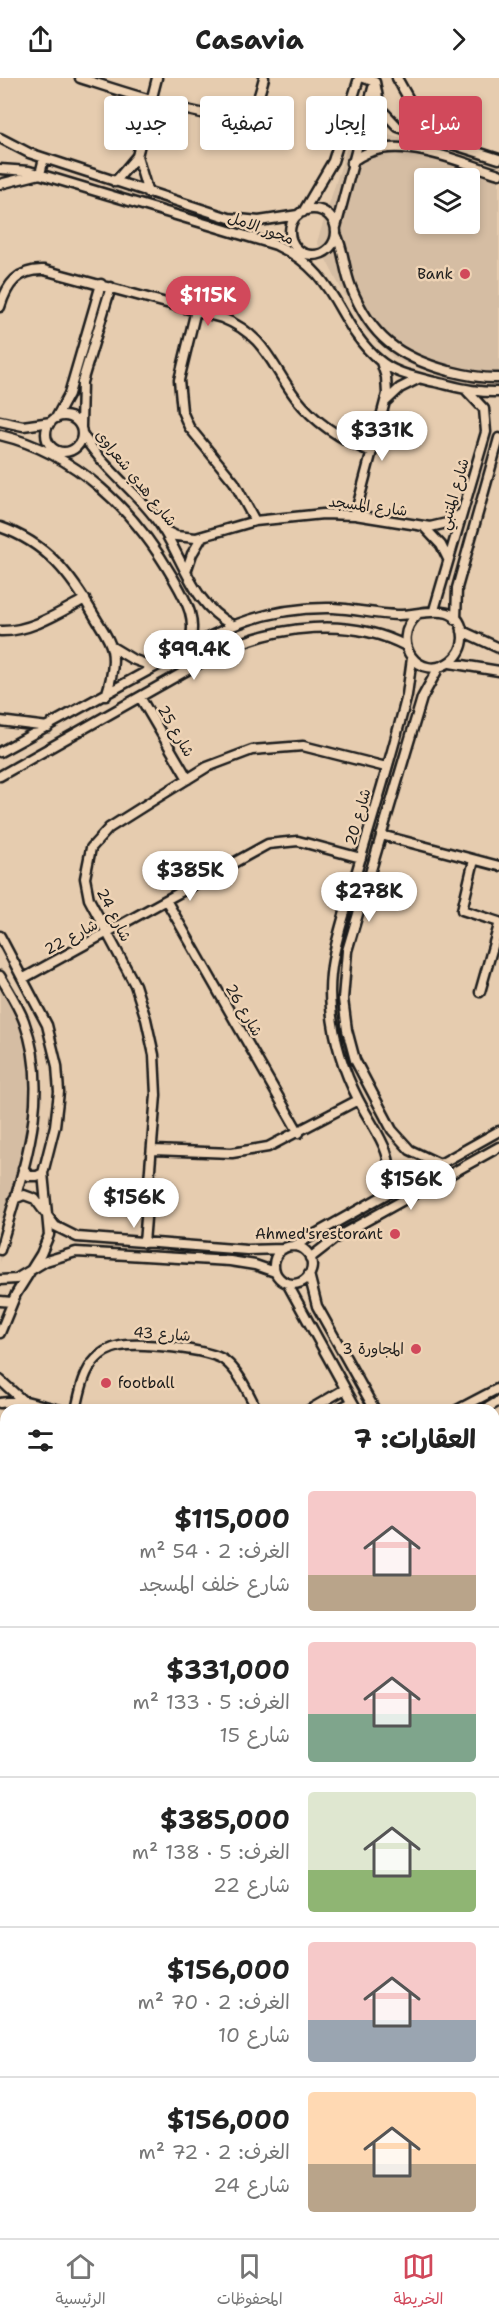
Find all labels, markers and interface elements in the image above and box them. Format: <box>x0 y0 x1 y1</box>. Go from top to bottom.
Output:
text: Casavia <box>195 21 304 58</box>
icon: share <box>24 23 57 56</box>
icon: forward <box>442 23 475 56</box>
chip: جديد <box>104 96 188 150</box>
chip: تصفية <box>200 96 294 150</box>
chip: إيجار <box>306 96 387 150</box>
chip: شراء <box>399 96 482 150</box>
map controls <box>414 168 480 234</box>
button: layers <box>414 168 480 234</box>
street label: محور الامل <box>225 207 297 249</box>
place label: Bank <box>417 264 453 284</box>
marker: Bank <box>458 267 472 281</box>
pin: $115K <box>166 276 250 327</box>
text: $115K <box>180 282 236 308</box>
pin: $331K <box>340 411 424 462</box>
text: $331K <box>351 417 414 443</box>
street label: شارع هدي شعراوى <box>90 426 181 531</box>
street label: شارع المتنبي <box>434 456 477 533</box>
street label: شارع المسجد <box>327 491 409 521</box>
pin: $99.4K <box>145 630 243 681</box>
text: $99.4K <box>158 636 230 662</box>
street label: شارع 25 <box>153 701 199 761</box>
street label: شارع 20 <box>340 786 376 848</box>
pin: $385K <box>148 851 232 902</box>
text: $385K <box>156 857 224 883</box>
pin: $278K <box>327 872 411 923</box>
text: $278K <box>335 878 403 904</box>
street label: شارع 24 <box>92 885 136 945</box>
street label: شارع 22 <box>41 915 101 959</box>
street label: شارع 26 <box>221 980 267 1040</box>
pin: $156K <box>369 1160 453 1211</box>
text: $156K <box>380 1166 442 1192</box>
pin: $156K <box>92 1178 176 1229</box>
text: $156K <box>103 1184 165 1210</box>
place label: Ahmed'srestorant <box>255 1224 383 1244</box>
marker: Ahmed'srestorant <box>388 1227 402 1241</box>
street label: شارع 43 <box>133 1322 191 1346</box>
place label: المجاورة 3 <box>342 1339 404 1359</box>
marker: المجاورة 3 <box>409 1342 423 1356</box>
place label: football <box>118 1373 175 1393</box>
marker: football <box>99 1376 113 1390</box>
text: العقارات: 7 <box>354 1421 476 1456</box>
icon: filters <box>24 1424 57 1457</box>
text: $115,000 <box>174 1501 290 1536</box>
icon: home <box>356 1515 428 1587</box>
text: الغرف: 2 · 54 m² <box>139 1538 290 1564</box>
text: شارع خلف المسجد <box>139 1571 290 1597</box>
text: $331,000 <box>166 1652 290 1687</box>
icon: home <box>356 1666 428 1738</box>
text: الغرف: 5 · 133 m² <box>132 1689 290 1715</box>
text: شارع 15 <box>220 1722 290 1748</box>
text: $385,000 <box>160 1802 290 1837</box>
icon: home <box>356 1816 428 1888</box>
text: الغرف: 5 · 138 m² <box>132 1839 290 1865</box>
text: شارع 22 <box>213 1872 290 1898</box>
text: $156,000 <box>167 1952 290 1987</box>
icon: home <box>356 1966 428 2038</box>
text: الغرف: 2 · 70 m² <box>137 1989 290 2015</box>
text: شارع 10 <box>218 2022 290 2048</box>
text: $156,000 <box>167 2102 290 2137</box>
icon: home <box>356 2116 428 2188</box>
text: الغرف: 2 · 72 m² <box>139 2139 290 2165</box>
text: شارع 24 <box>213 2172 290 2198</box>
tab: الرئيسية <box>56 2250 106 2313</box>
tab: المحفوظات <box>217 2250 283 2313</box>
tab: الخريطة <box>394 2250 444 2313</box>

